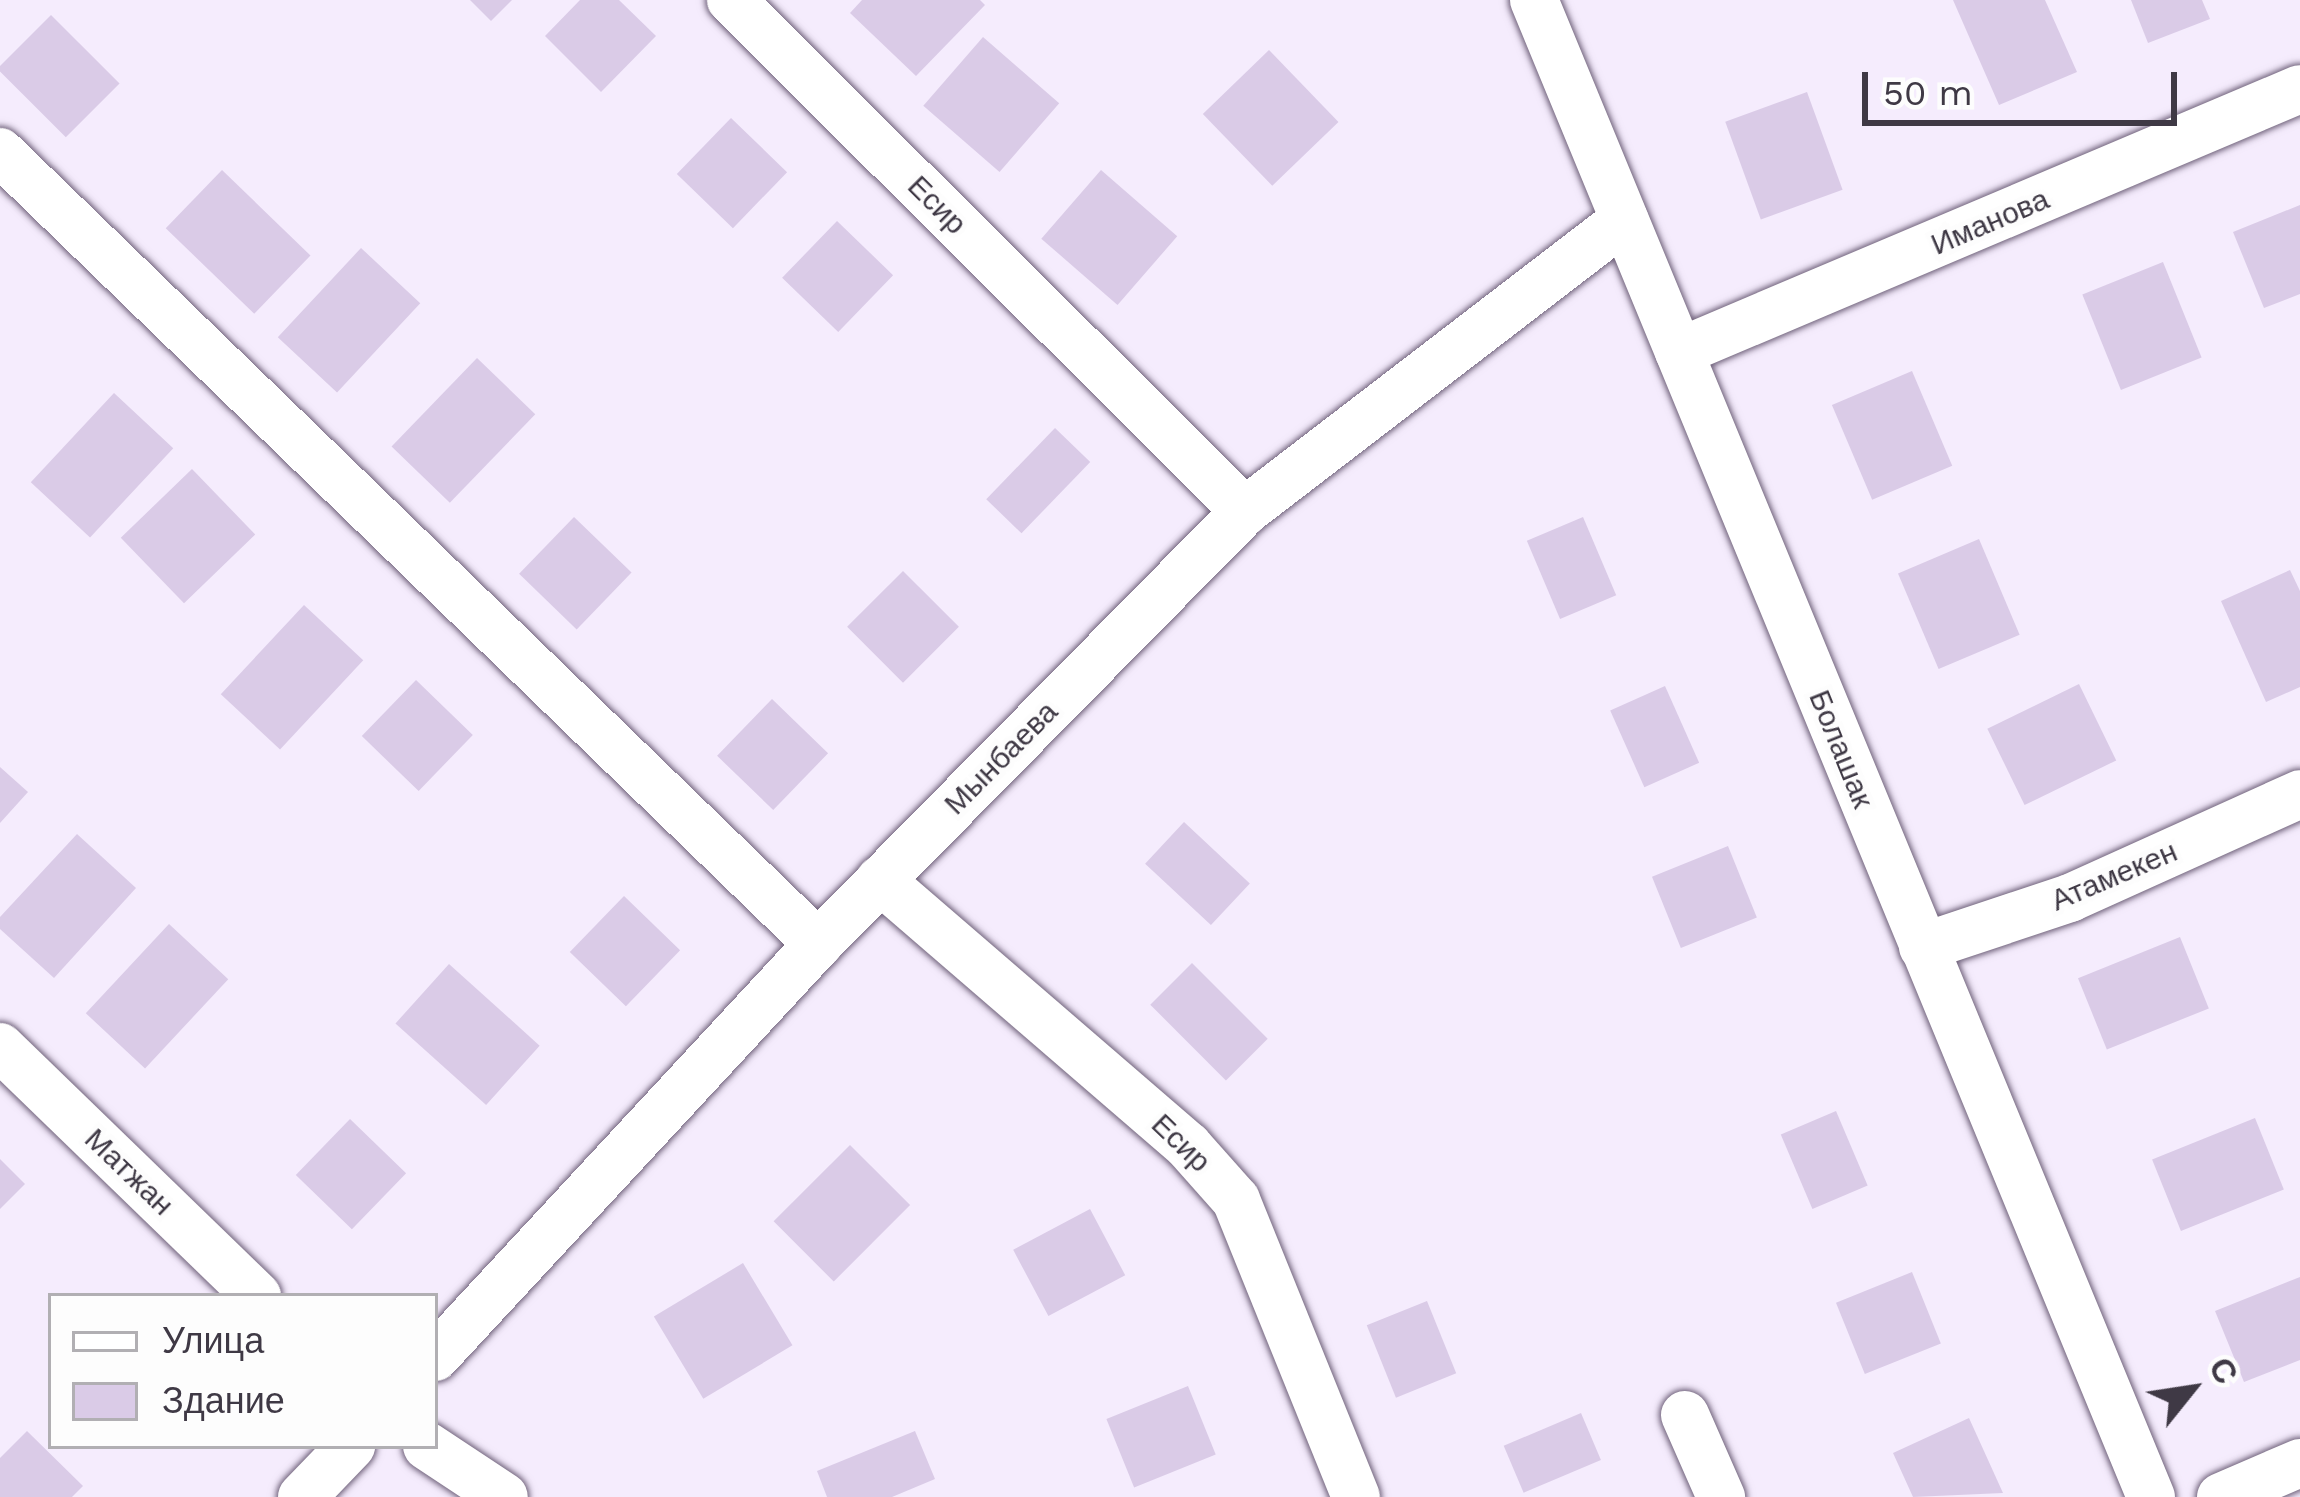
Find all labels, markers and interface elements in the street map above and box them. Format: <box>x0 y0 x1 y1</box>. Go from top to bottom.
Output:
scale bar <box>1868 48 2183 122</box>
text: 50 m <box>1883 72 1973 114</box>
street label: Есир <box>900 168 974 242</box>
street label: Иманова <box>1926 181 2054 263</box>
street label: Болашак <box>1801 685 1881 813</box>
street label: Мынбаева <box>937 694 1065 822</box>
street label: Атамекен <box>2046 833 2182 919</box>
street label: Есир <box>1144 1106 1218 1180</box>
street label: Матжан <box>77 1121 181 1223</box>
legend <box>48 1293 438 1449</box>
text: Улица <box>162 1320 264 1362</box>
north arrow <box>2132 1329 2252 1449</box>
text: С <box>2201 1351 2246 1391</box>
text: Здание <box>162 1380 285 1422</box>

